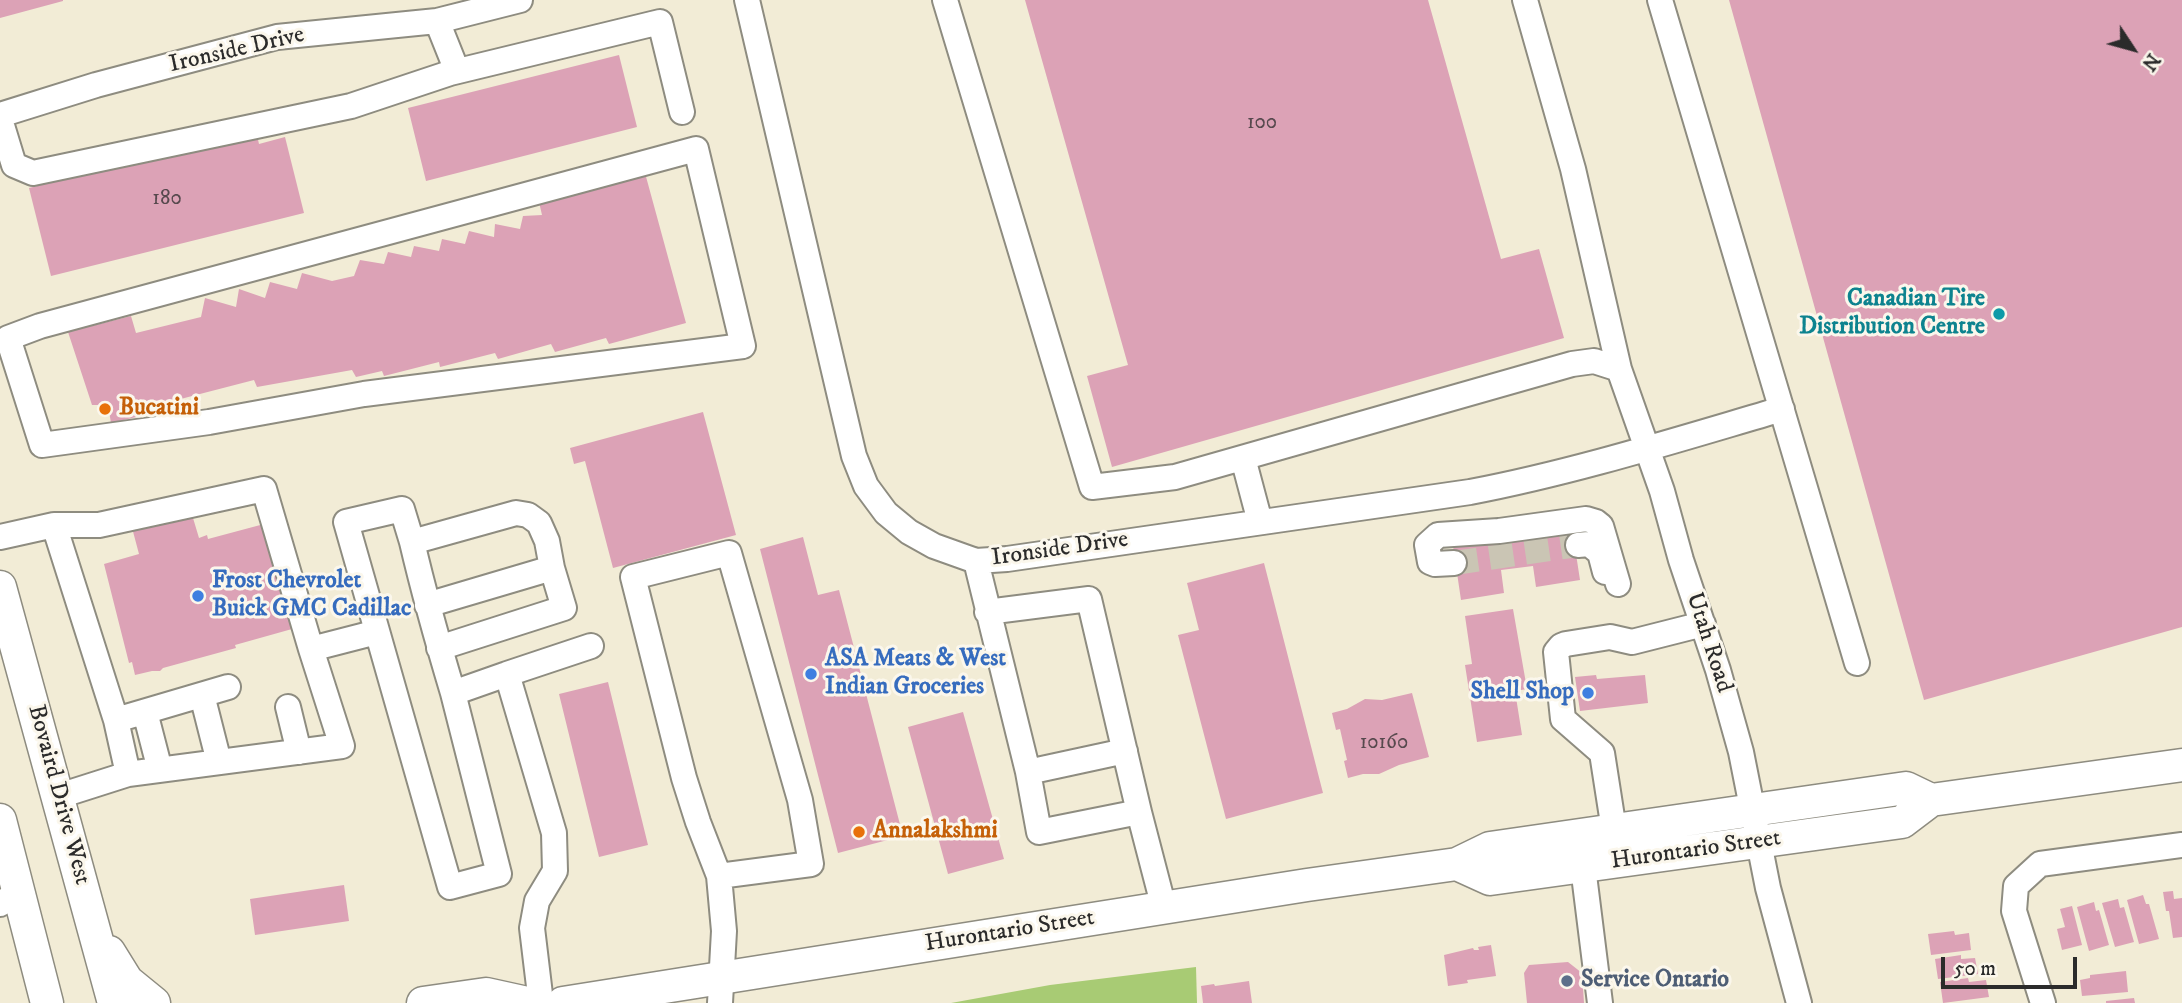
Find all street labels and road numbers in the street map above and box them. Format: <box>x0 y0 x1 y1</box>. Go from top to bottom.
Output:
street label: Ironside Drive <box>167 21 307 81</box>
street label: Ironside Drive <box>990 526 1130 574</box>
street label: Utah Road <box>1678 589 1738 697</box>
street label: Bovaird Drive West <box>20 702 96 888</box>
street label: Hurontario Street <box>1609 825 1783 877</box>
street label: Hurontario Street <box>923 904 1097 960</box>

